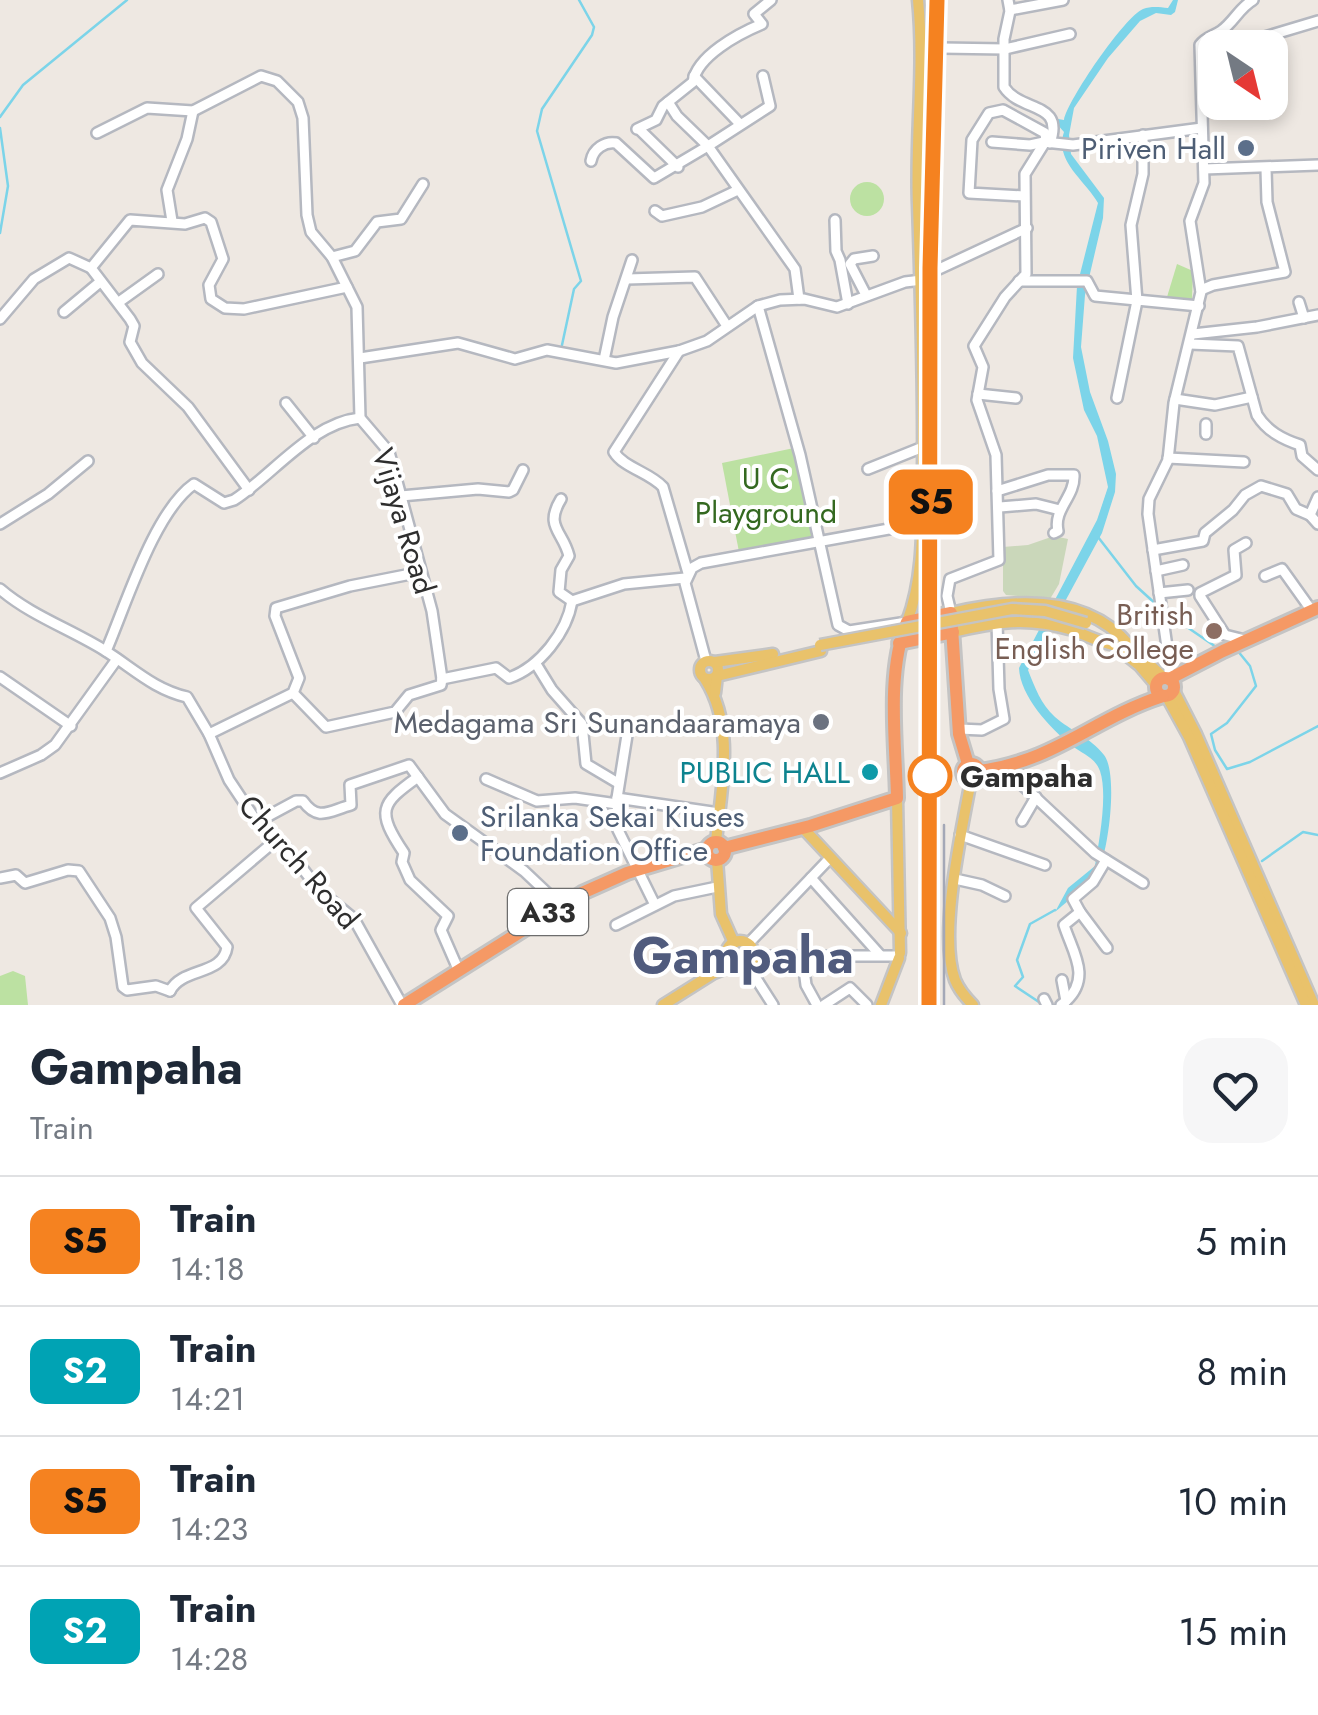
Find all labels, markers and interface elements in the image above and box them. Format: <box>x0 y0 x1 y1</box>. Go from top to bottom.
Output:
north arrow <box>1198 30 1288 120</box>
map controls <box>1198 30 1288 120</box>
place label: Piriven Hall <box>1081 127 1226 170</box>
marker: Piriven Hall <box>1235 137 1257 159</box>
street label: Vijaya Road <box>361 443 447 599</box>
park label: U C Playground <box>695 457 837 534</box>
line badge: S5 <box>886 470 976 534</box>
text: S5 <box>909 477 953 527</box>
place label: British English College <box>994 593 1194 670</box>
marker: British English College <box>1203 620 1225 642</box>
place label: Medagama Sri Sunandaaramaya <box>394 701 801 744</box>
marker: Medagama Sri Sunandaaramaya <box>810 711 832 733</box>
place label: PUBLIC HALL <box>679 751 850 794</box>
marker: Gampaha <box>909 755 951 797</box>
place label: Gampaha <box>960 755 1093 798</box>
marker: PUBLIC HALL <box>859 761 881 783</box>
street label: Church Road <box>228 785 370 939</box>
place label: Srilanka Sekai Kiuses Foundation Office <box>480 795 745 872</box>
marker: Srilanka Sekai Kiuses Foundation Office <box>449 822 471 844</box>
road number: A33 <box>508 889 588 935</box>
district label: Gampaha <box>632 919 854 992</box>
text: Gampaha <box>30 1033 243 1102</box>
button: heart <box>1183 1038 1288 1143</box>
text: Train <box>30 1105 94 1151</box>
text: Train <box>170 1191 257 1246</box>
text: 5 min <box>1196 1214 1288 1269</box>
text: S5 <box>63 1216 107 1266</box>
text: 14:18 <box>170 1246 245 1292</box>
text: Train <box>170 1321 257 1376</box>
text: 8 min <box>1196 1344 1288 1399</box>
text: S2 <box>63 1346 107 1396</box>
text: 14:21 <box>170 1376 245 1422</box>
text: Train <box>170 1451 257 1506</box>
text: 10 min <box>1177 1474 1288 1529</box>
text: S5 <box>63 1476 107 1526</box>
text: 14:23 <box>170 1506 248 1552</box>
text: Train <box>170 1581 257 1636</box>
text: 15 min <box>1179 1604 1288 1659</box>
text: S2 <box>63 1606 107 1656</box>
text: 14:28 <box>170 1636 248 1682</box>

